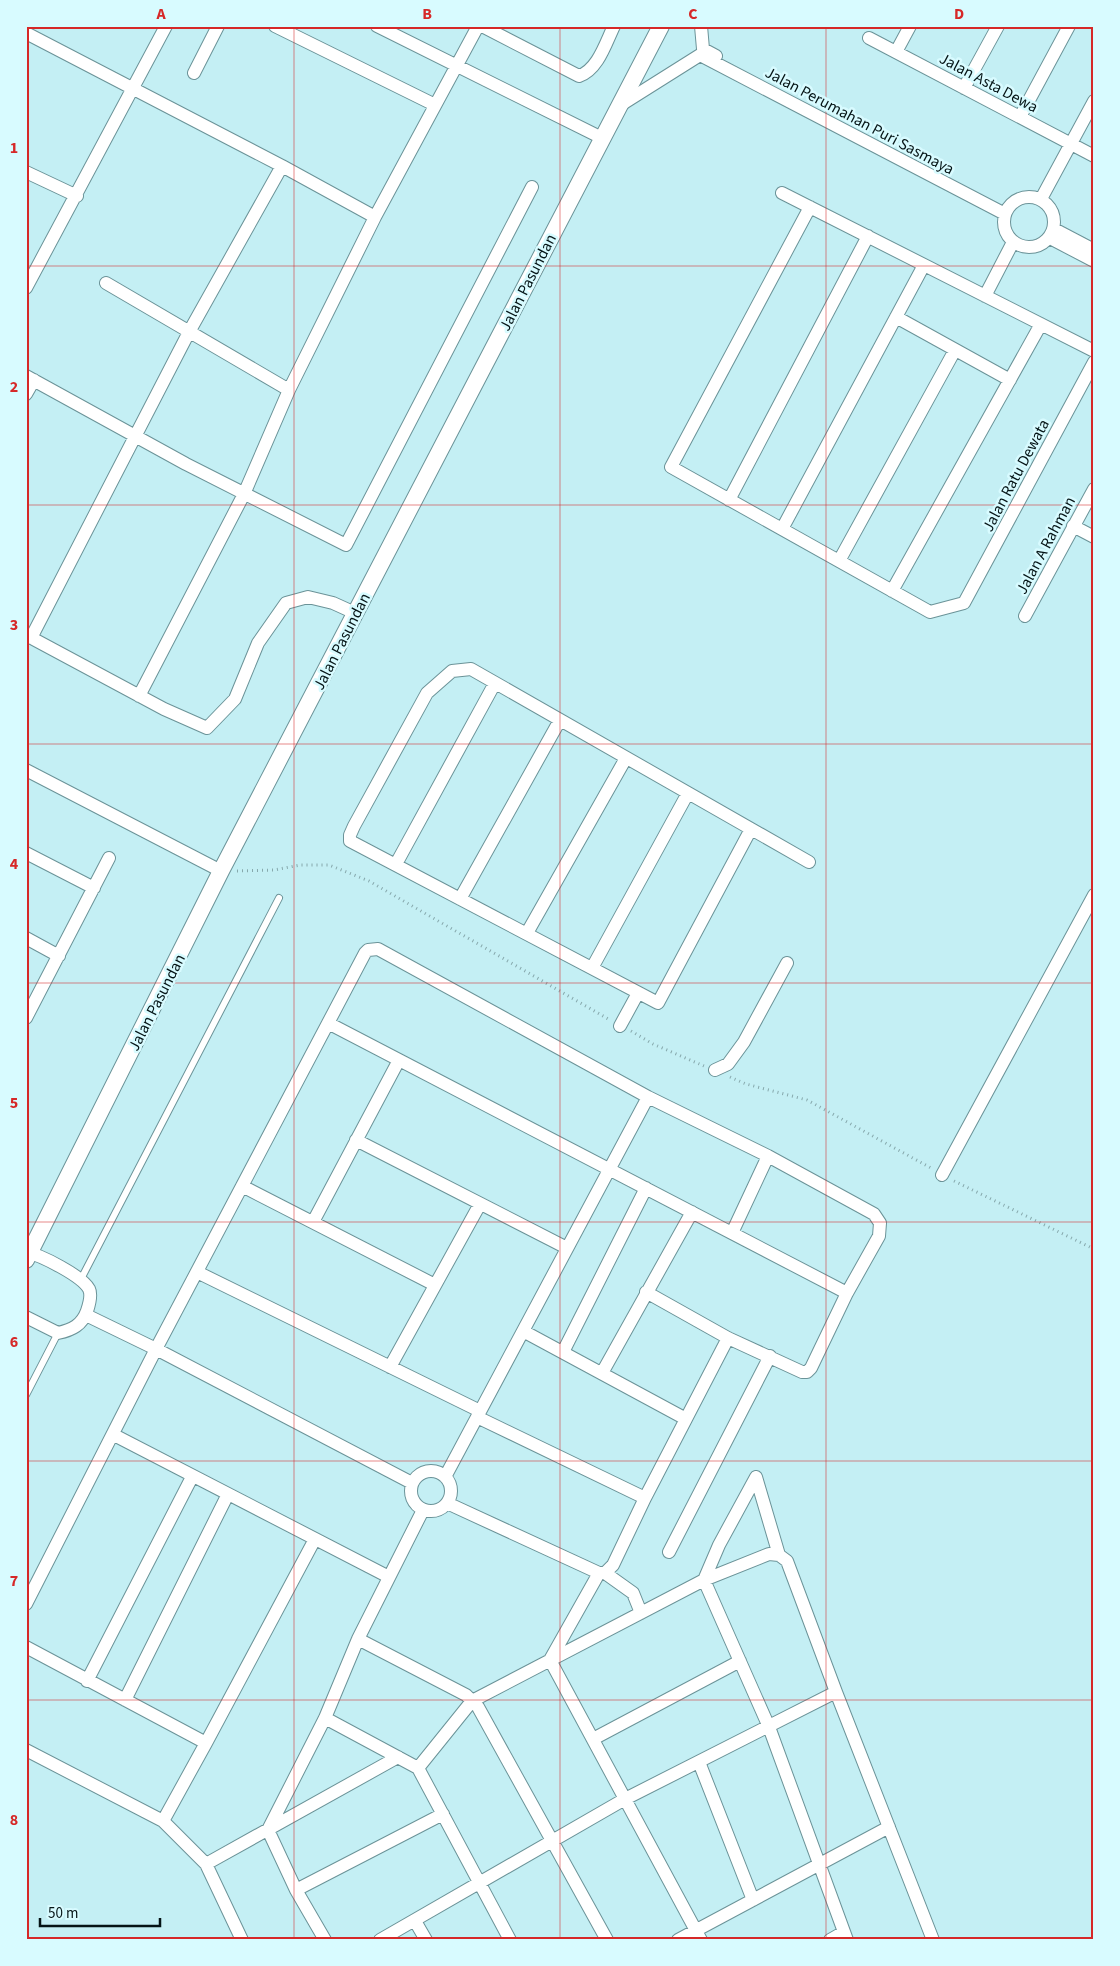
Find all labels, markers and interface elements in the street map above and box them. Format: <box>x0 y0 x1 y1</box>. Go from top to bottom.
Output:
text: A <box>155 3 166 25</box>
text: B <box>422 3 432 25</box>
text: C <box>688 3 698 25</box>
text: D <box>954 3 964 25</box>
street label: Jalan Asta Dewa <box>935 48 1042 118</box>
street label: Jalan Perumahan Puri Sasmaya <box>761 62 958 180</box>
text: 1 <box>10 137 18 159</box>
street label: Jalan Pasundan <box>494 230 562 335</box>
text: 2 <box>10 376 18 398</box>
street label: Jalan Ratu Dewata <box>977 415 1055 535</box>
street label: Jalan A Rahman <box>1011 493 1081 598</box>
street label: Jalan Pasundan <box>308 589 376 694</box>
text: 3 <box>10 614 18 636</box>
text: 4 <box>10 853 19 875</box>
street label: Jalan Pasundan <box>123 950 191 1055</box>
text: 5 <box>10 1092 18 1114</box>
text: 6 <box>10 1331 18 1353</box>
text: 7 <box>10 1570 18 1592</box>
text: 8 <box>10 1809 18 1831</box>
scale bar <box>40 1896 160 1928</box>
text: 50 m <box>48 1903 78 1924</box>

